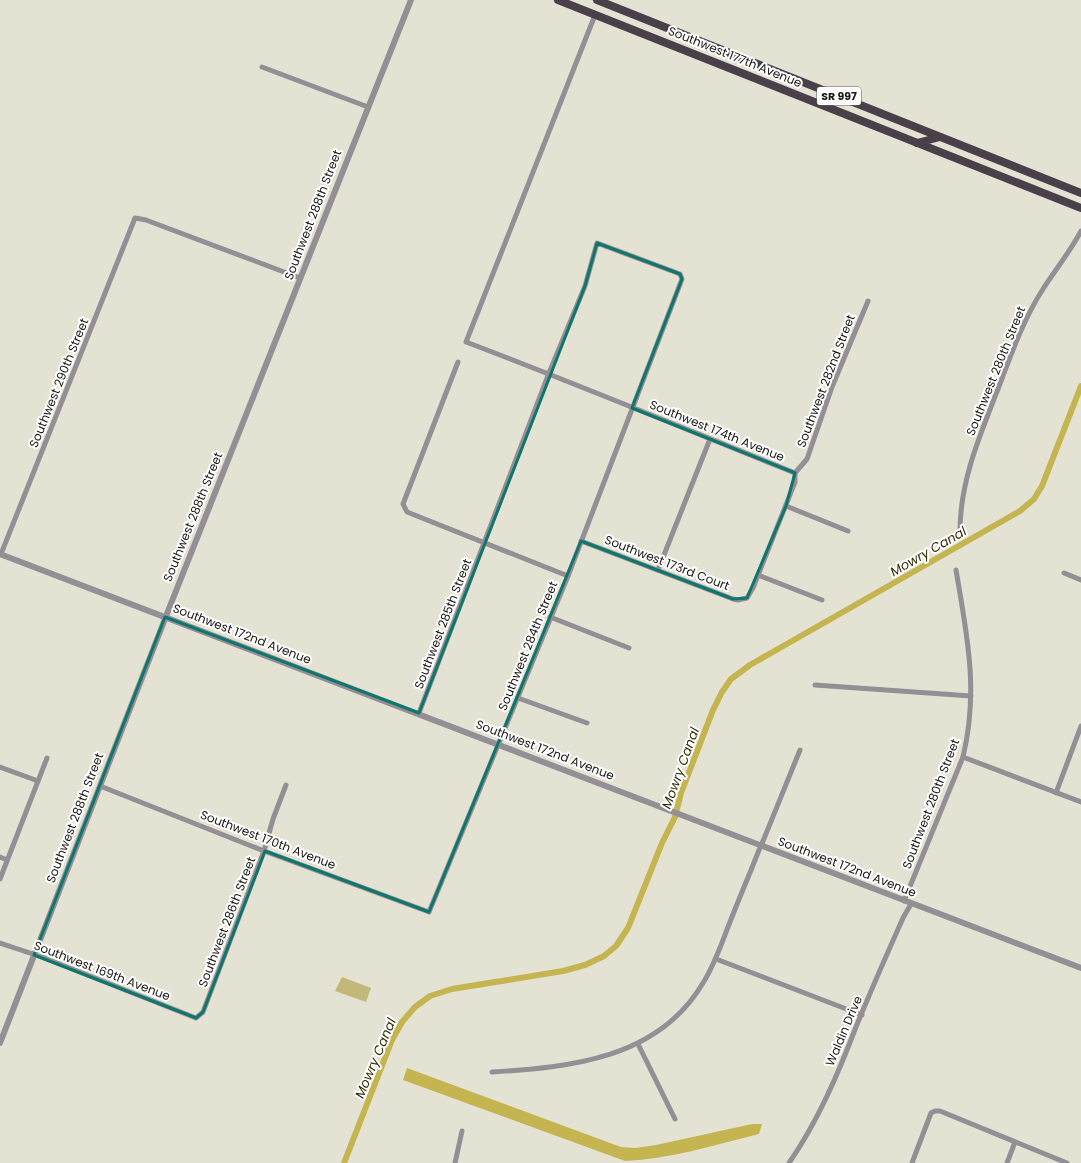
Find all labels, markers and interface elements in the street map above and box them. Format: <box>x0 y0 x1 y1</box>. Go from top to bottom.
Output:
street label: Southwest 177th Avenue <box>666 22 805 91</box>
road number: SR 997 <box>817 87 861 105</box>
street label: Southwest 288th Street <box>280 147 345 282</box>
street label: Southwest 280th Street <box>962 304 1029 438</box>
street label: Southwest 282nd Street <box>792 312 859 450</box>
street label: Southwest 290th Street <box>25 316 92 450</box>
street label: Southwest 174th Avenue <box>647 396 787 465</box>
street label: Southwest 288th Street <box>159 450 226 584</box>
water label: Mowry Canal <box>887 521 971 581</box>
street label: Southwest 173rd Court <box>602 531 732 594</box>
street label: Southwest 285th Street <box>410 556 475 691</box>
street label: Southwest 284th Street <box>494 579 561 713</box>
street label: Southwest 172nd Avenue <box>171 599 314 668</box>
street label: Southwest 172nd Avenue <box>474 715 617 784</box>
water label: Mowry Canal <box>657 724 704 812</box>
street label: Southwest 280th Street <box>898 736 963 871</box>
street label: Southwest 288th Street <box>42 750 107 885</box>
street label: Southwest 170th Avenue <box>198 806 338 873</box>
street label: Southwest 172nd Avenue <box>776 832 919 901</box>
street label: Southwest 286th Street <box>194 854 259 989</box>
street label: Southwest 169th Avenue <box>31 937 173 1004</box>
street label: Waldin Drive <box>821 993 866 1069</box>
water label: Mowry Canal <box>350 1014 401 1101</box>

